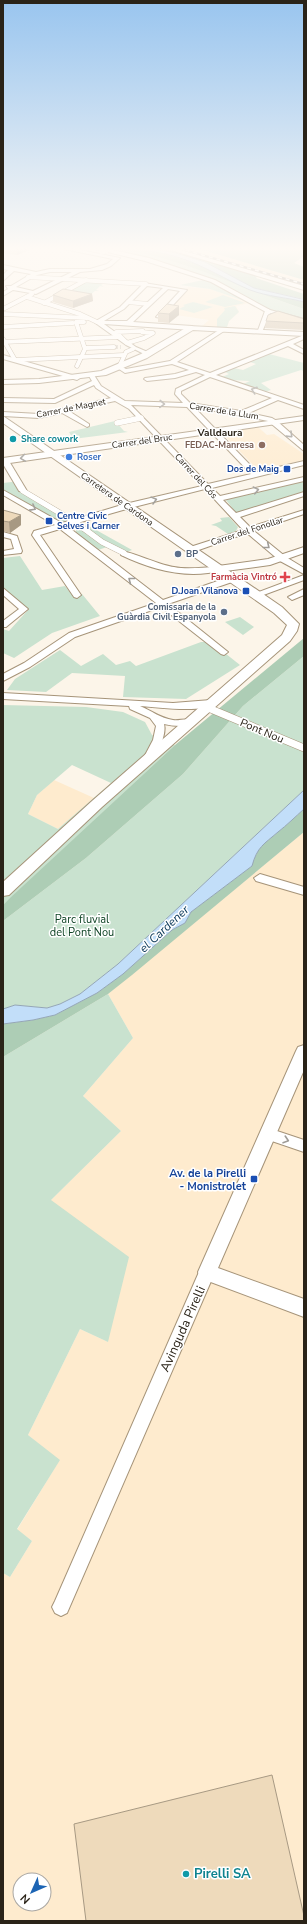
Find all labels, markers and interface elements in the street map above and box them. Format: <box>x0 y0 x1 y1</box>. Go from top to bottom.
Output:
one-way arrow <box>251 386 258 395</box>
street label: Carrer de Magnet <box>35 395 108 421</box>
one-way arrow <box>159 400 165 408</box>
street label: Carrer de la Llum <box>189 400 260 422</box>
district label: Valldaura <box>197 426 242 440</box>
street label: Carrer del Bruc <box>111 431 173 451</box>
one-way arrow <box>285 431 293 438</box>
place label: Share cowork <box>21 433 78 445</box>
marker: Share cowork <box>8 434 18 444</box>
place label: FEDAC-Manresa <box>185 439 254 451</box>
marker: FEDAC-Manresa <box>257 440 267 450</box>
place label: Roser <box>77 451 102 463</box>
street label: Carrer del Cós <box>172 451 220 501</box>
marker: Roser <box>64 452 74 462</box>
one-way arrow <box>20 453 26 462</box>
place label: Dos de Maig <box>227 463 279 475</box>
marker: Dos de Maig <box>282 464 292 474</box>
street label: Carretera de Cardona <box>78 469 156 529</box>
one-way arrow <box>252 487 259 495</box>
one-way arrow <box>150 496 157 505</box>
one-way arrow <box>29 504 36 511</box>
place label: Centre Civic Selves i Carner <box>57 510 120 532</box>
street label: Carrer del Fonollar <box>209 513 286 548</box>
marker: Centre Civic Selves i Carner <box>44 516 54 526</box>
one-way arrow <box>262 541 269 548</box>
place label: BP <box>186 548 198 560</box>
marker: BP <box>173 549 183 559</box>
place label: Farmàcia Vintró <box>211 571 277 583</box>
marker: Farmàcia Vintró <box>280 572 290 582</box>
one-way arrow <box>129 578 136 585</box>
place label: D.Joan Vilanova <box>171 585 238 597</box>
marker: D.Joan Vilanova <box>241 586 251 596</box>
place label: Comissaria de la Guàrdia Civil Espanyola <box>117 601 216 623</box>
marker: Comissaria de la Guàrdia Civil Espanyola <box>219 607 229 617</box>
street label: Pont Nou <box>238 715 286 747</box>
water label: el Cardener <box>136 901 193 956</box>
park label: Parc fluvial del Pont Nou <box>50 912 114 940</box>
one-way arrow <box>282 1135 289 1144</box>
place label: Av. de la Pirelli - Monistrolet <box>169 1166 247 1194</box>
marker: Av. de la Pirelli - Monistrolet <box>249 1174 259 1184</box>
street label: Avinguda Pirelli <box>156 1283 210 1375</box>
place label: Pirelli SA <box>194 1865 251 1883</box>
marker: Pirelli SA <box>181 1869 191 1879</box>
north arrow <box>12 1872 52 1912</box>
text: N <box>17 1891 33 1907</box>

